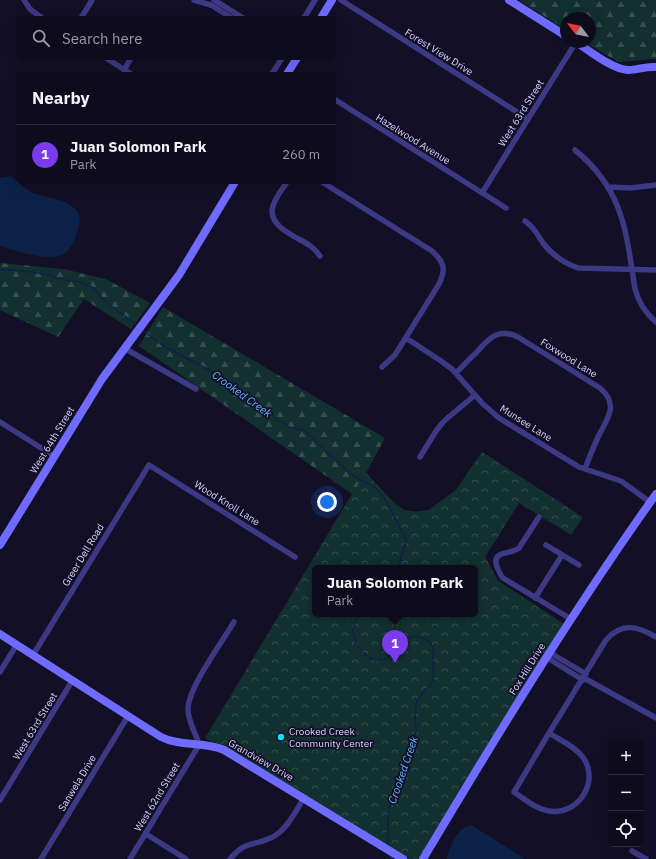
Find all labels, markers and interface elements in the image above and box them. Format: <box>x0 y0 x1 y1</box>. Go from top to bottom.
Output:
north arrow <box>560 12 596 48</box>
search box <box>16 16 336 60</box>
street label: Forest View Drive <box>402 26 476 78</box>
icon: search <box>30 27 52 49</box>
text: Search here <box>62 29 142 48</box>
street label: West 63rd Street <box>495 77 547 149</box>
text: Nearby <box>32 87 90 109</box>
street label: Hazelwood Avenue <box>373 111 453 167</box>
text: Juan Solomon Park <box>70 137 206 156</box>
text: 1 <box>41 146 49 163</box>
text: 260 m <box>282 146 320 163</box>
text: Park <box>70 156 96 173</box>
street label: Foxwood Lane <box>538 335 600 381</box>
water label: Crooked Creek <box>209 368 275 420</box>
street label: Munsee Lane <box>497 402 555 444</box>
street label: West 64th Street <box>27 404 77 476</box>
street label: Wood Knoll Lane <box>192 478 263 529</box>
your location <box>317 492 337 512</box>
street label: Greer Dell Road <box>59 521 107 589</box>
popup <box>312 565 478 617</box>
text: Juan Solomon Park <box>327 573 463 592</box>
text: Park <box>327 592 353 609</box>
pin: 1 <box>382 630 408 663</box>
street label: Fox Hill Drive <box>506 640 548 697</box>
street label: West 63rd Street <box>10 690 60 762</box>
place label: Crooked Creek Community Center <box>289 725 373 750</box>
marker: Crooked Creek Community Center <box>276 732 286 742</box>
water label: Crooked Creek <box>385 734 421 806</box>
street label: Grandview Drive <box>226 736 297 784</box>
map controls <box>608 739 644 847</box>
button: + <box>608 739 644 775</box>
street label: Sanwela Drive <box>55 752 99 814</box>
street label: West 62nd Street <box>131 760 183 834</box>
button: − <box>608 775 644 811</box>
button: locate <box>608 811 644 847</box>

